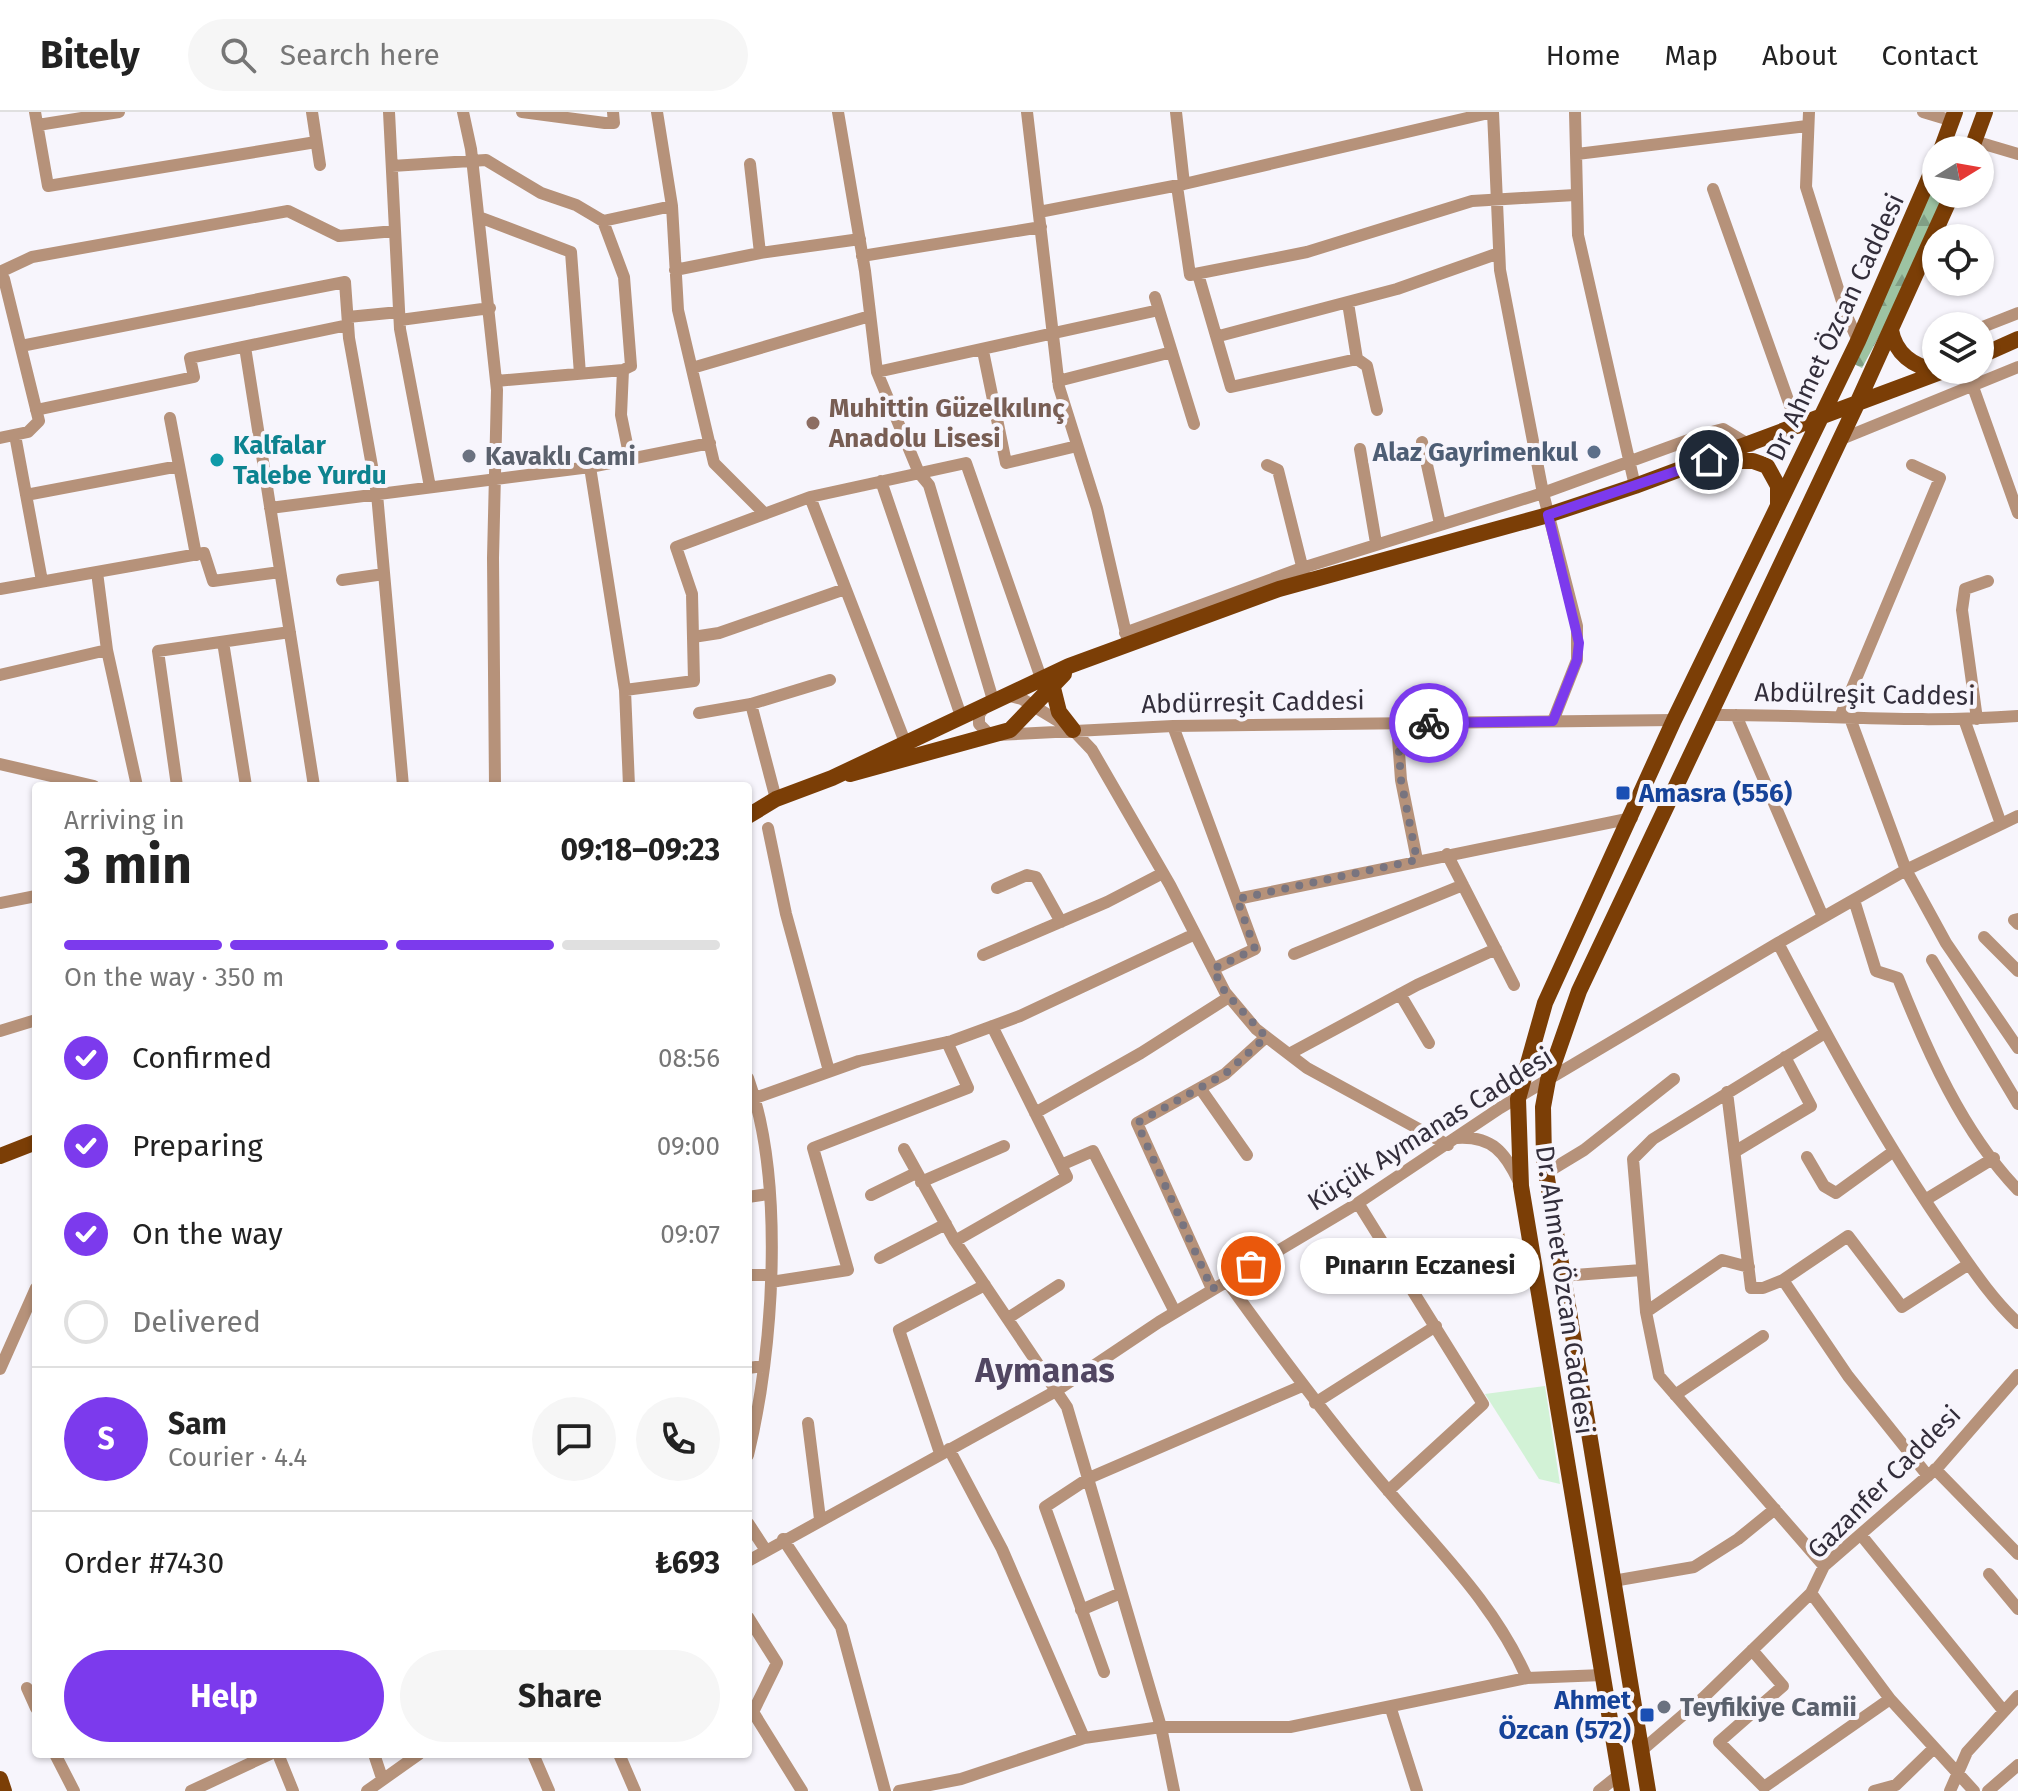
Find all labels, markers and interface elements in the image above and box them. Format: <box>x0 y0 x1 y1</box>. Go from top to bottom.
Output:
search box <box>188 19 748 91</box>
text: Bitely <box>40 32 140 78</box>
icon: search <box>216 33 260 77</box>
text: Search here <box>280 37 440 73</box>
text: Home <box>1546 39 1620 72</box>
text: Map <box>1664 39 1718 72</box>
text: About <box>1762 39 1837 72</box>
text: Contact <box>1881 39 1978 72</box>
north arrow <box>1922 136 1994 208</box>
map controls <box>1922 136 1994 384</box>
street label: Dr. Ahmet Özcan Caddesi <box>1760 189 1911 466</box>
button: locate <box>1922 224 1994 296</box>
button: layers <box>1922 312 1994 384</box>
place label: Muhittin Güzelkılınç Anadolu Lisesi <box>828 393 1065 454</box>
marker: Muhittin Güzelkılınç Anadolu Lisesi <box>804 414 822 432</box>
pin <box>1675 426 1743 494</box>
place label: Kalfalar Talebe Yurdu <box>233 430 387 491</box>
place label: Alaz Gayrimenkul <box>1372 437 1578 468</box>
icon: home <box>1687 438 1731 482</box>
place label: Kavaklı Cami <box>485 441 636 472</box>
marker: Alaz Gayrimenkul <box>1585 443 1603 461</box>
marker: Kavaklı Cami <box>460 447 478 465</box>
marker: Kalfalar Talebe Yurdu <box>208 451 226 469</box>
street label: Abdülreşit Caddesi <box>1754 677 1976 712</box>
courier <box>1389 683 1469 763</box>
street label: Abdürreşit Caddesi <box>1141 685 1365 720</box>
icon: bike <box>1407 701 1451 745</box>
place label: Amasra (556) <box>1638 778 1792 809</box>
marker: Amasra (556) <box>1614 784 1632 802</box>
text: Arriving in <box>64 805 185 836</box>
text: 09:18–09:23 <box>561 832 720 868</box>
text: 3 min <box>64 834 192 897</box>
text: On the way · 350 m <box>64 962 284 993</box>
icon: check <box>64 1036 108 1080</box>
text: Confirmed <box>132 1040 272 1076</box>
street label: Küçük Aymanas Caddesi <box>1302 1041 1559 1218</box>
text: 08:56 <box>658 1043 720 1074</box>
icon: check <box>64 1124 108 1168</box>
text: Preparing <box>132 1128 263 1164</box>
text: 09:00 <box>657 1131 720 1162</box>
street label: Dr. Ahmet Özcan Caddesi <box>1529 1144 1600 1436</box>
icon: check <box>64 1212 108 1256</box>
text: On the way <box>132 1216 283 1252</box>
text: 09:07 <box>660 1219 720 1250</box>
pin <box>1217 1232 1285 1300</box>
callout: Pınarın Eczanesi <box>1299 1238 1539 1294</box>
icon: bag <box>1229 1244 1273 1288</box>
text: Pınarın Eczanesi <box>1324 1250 1516 1281</box>
text: Delivered <box>132 1304 261 1340</box>
district label: Aymanas <box>974 1350 1115 1391</box>
button: chat <box>532 1397 616 1481</box>
button: phone <box>636 1397 720 1481</box>
street label: Gazanfer Caddesi <box>1801 1399 1967 1565</box>
text: Sam <box>168 1406 227 1442</box>
text: S <box>97 1421 115 1457</box>
text: Courier · 4.4 <box>168 1442 307 1473</box>
text: Order #7430 <box>64 1545 224 1581</box>
text: ₺693 <box>655 1545 720 1581</box>
button: Help <box>64 1650 384 1742</box>
button: Share <box>400 1650 720 1742</box>
place label: Ahmet Özcan (572) <box>1499 1685 1632 1746</box>
place label: Teyfikiye Camii <box>1680 1692 1857 1723</box>
marker: Teyfikiye Camii <box>1655 1698 1673 1716</box>
marker: Ahmet Özcan (572) <box>1638 1706 1656 1724</box>

